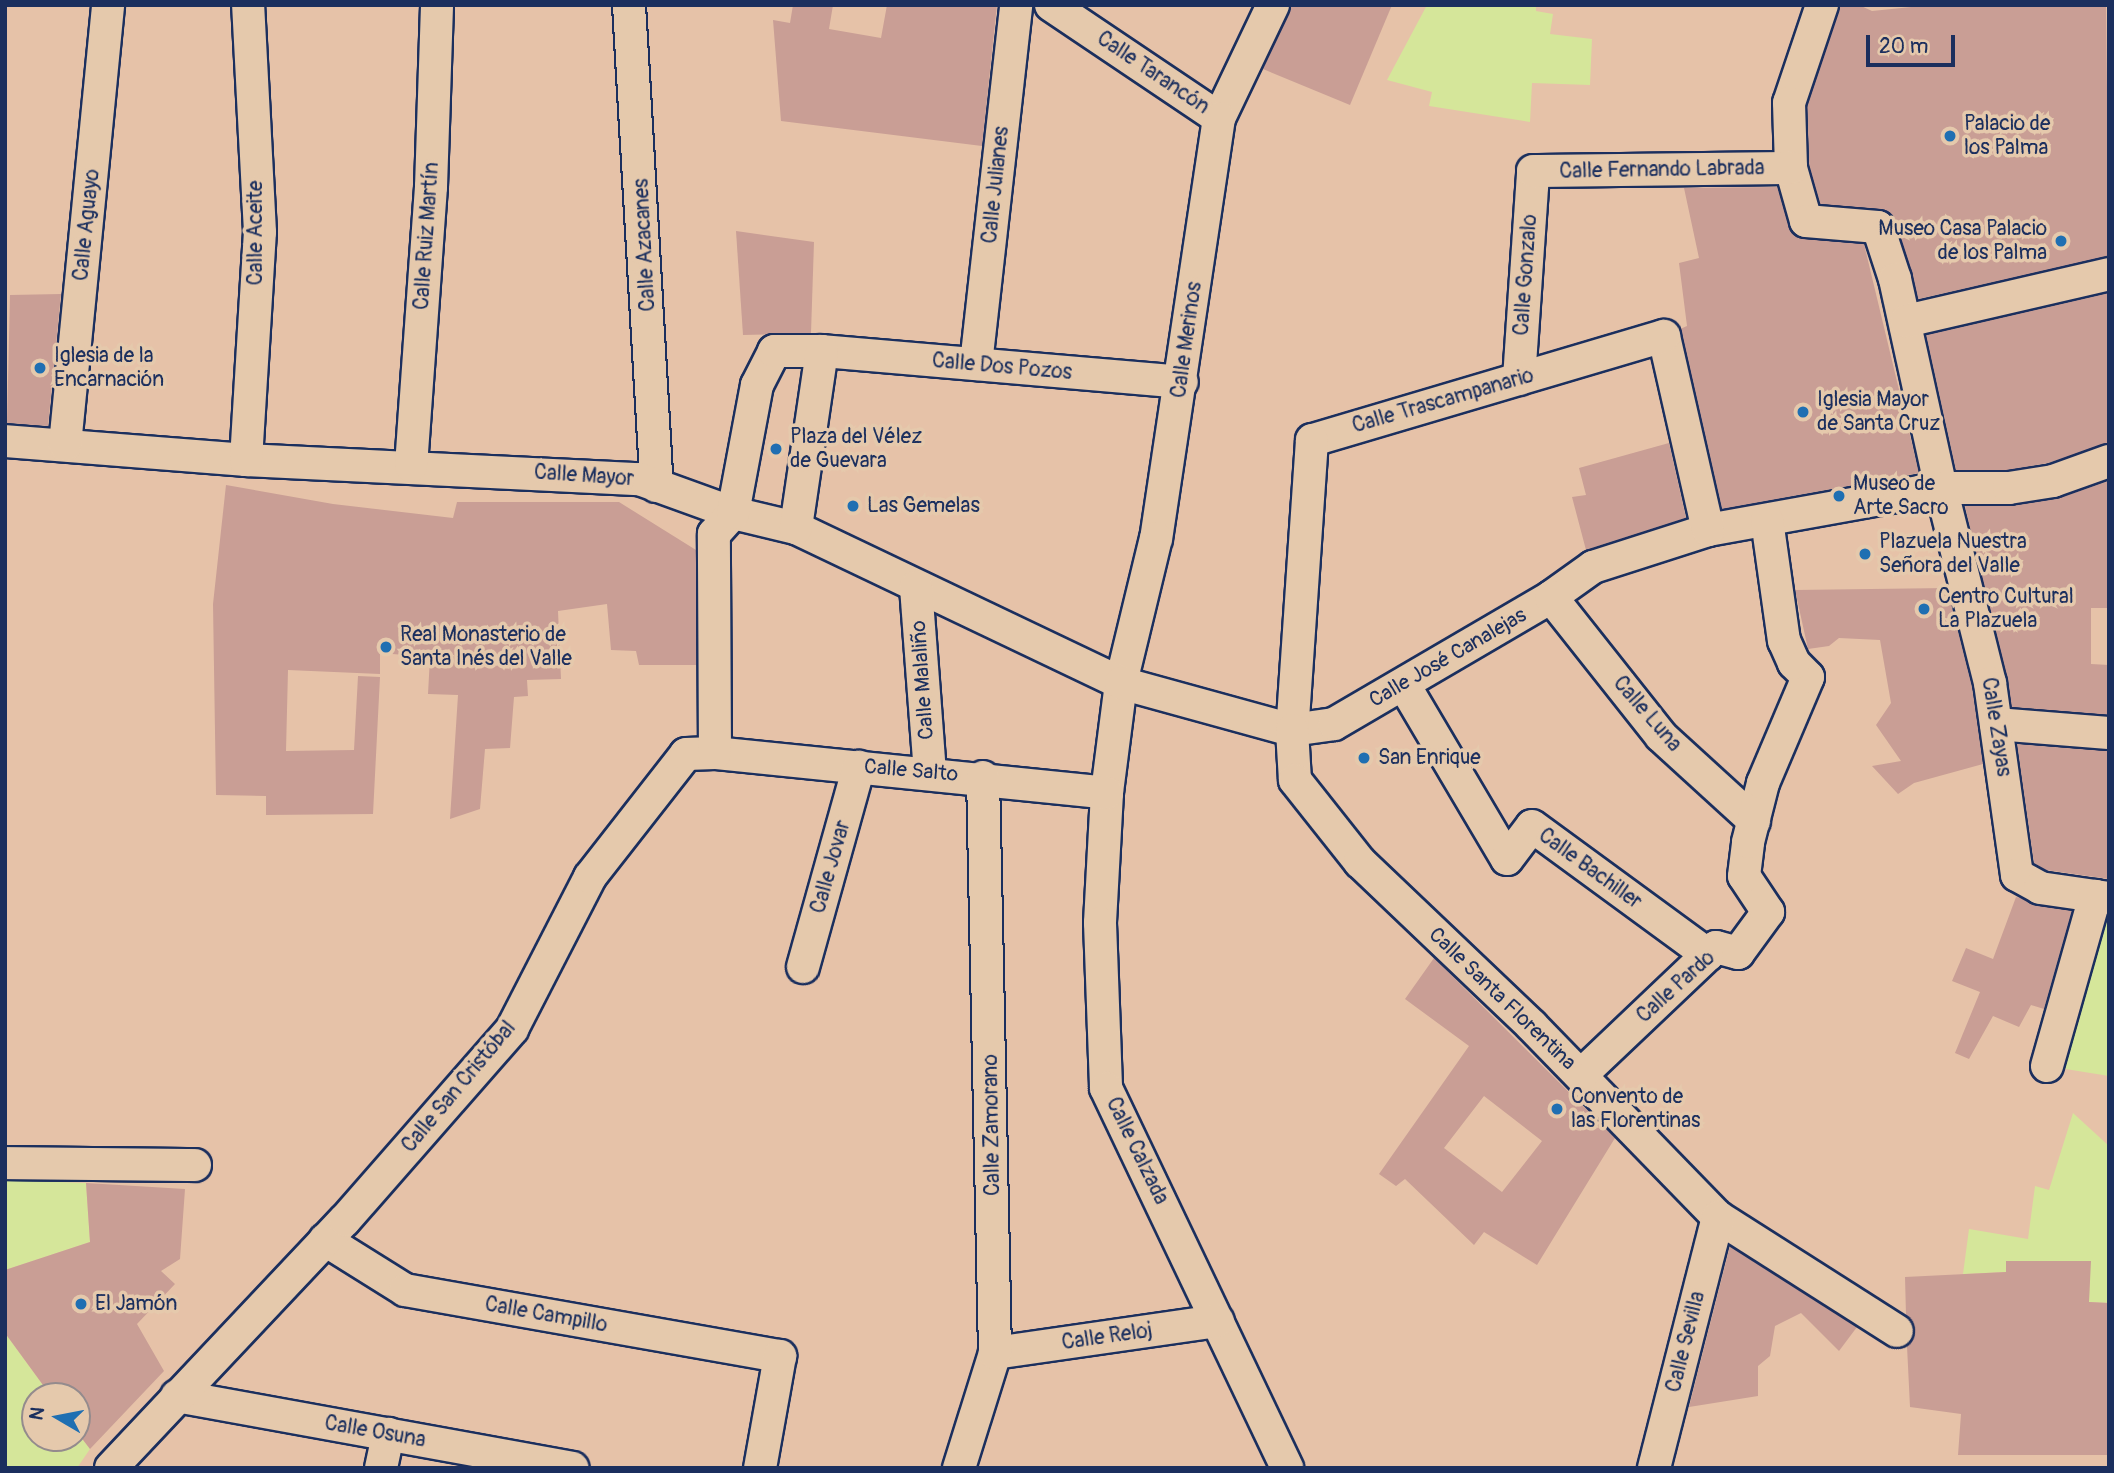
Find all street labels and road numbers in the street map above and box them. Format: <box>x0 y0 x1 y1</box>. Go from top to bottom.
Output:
street label: Calle Tarancón <box>1092 26 1214 120</box>
street label: Calle Julianes <box>977 125 1015 245</box>
street label: Calle Fernando Labrada <box>1559 156 1765 184</box>
street label: Calle Ruiz Martín <box>409 161 445 311</box>
street label: Calle Aguayo <box>69 168 105 282</box>
street label: Calle Azacanes <box>629 178 661 312</box>
street label: Calle Aceite <box>243 181 269 285</box>
street label: Calle Gonzalo <box>1509 214 1543 336</box>
street label: Calle Merinos <box>1166 280 1208 400</box>
street label: Calle Dos Pozos <box>931 348 1073 386</box>
street label: Calle Trascampanario <box>1349 363 1537 439</box>
street label: Calle Mayor <box>533 460 635 492</box>
street label: Calle José Canalejas <box>1365 603 1531 713</box>
street label: Calle Malaliño <box>906 620 940 740</box>
street label: Calle Luna <box>1607 671 1687 757</box>
street label: Calle Zayas <box>1976 676 2016 778</box>
street label: Calle Salto <box>863 754 959 788</box>
street label: Calle Jovar <box>806 818 856 916</box>
street label: Calle Bachiller <box>1533 823 1647 915</box>
street label: Calle Santa Florentina <box>1423 922 1581 1076</box>
street label: Calle Pardo <box>1632 945 1720 1029</box>
street label: Calle San Cristóbal <box>397 1016 521 1158</box>
street label: Calle Zamorano <box>978 1054 1006 1196</box>
street label: Calle Calzada <box>1100 1093 1174 1209</box>
street label: Calle Sevilla <box>1661 1289 1711 1395</box>
street label: Calle Campillo <box>483 1292 609 1338</box>
street label: Calle Reloj <box>1060 1318 1154 1356</box>
street label: Calle Osuna <box>323 1411 427 1453</box>

